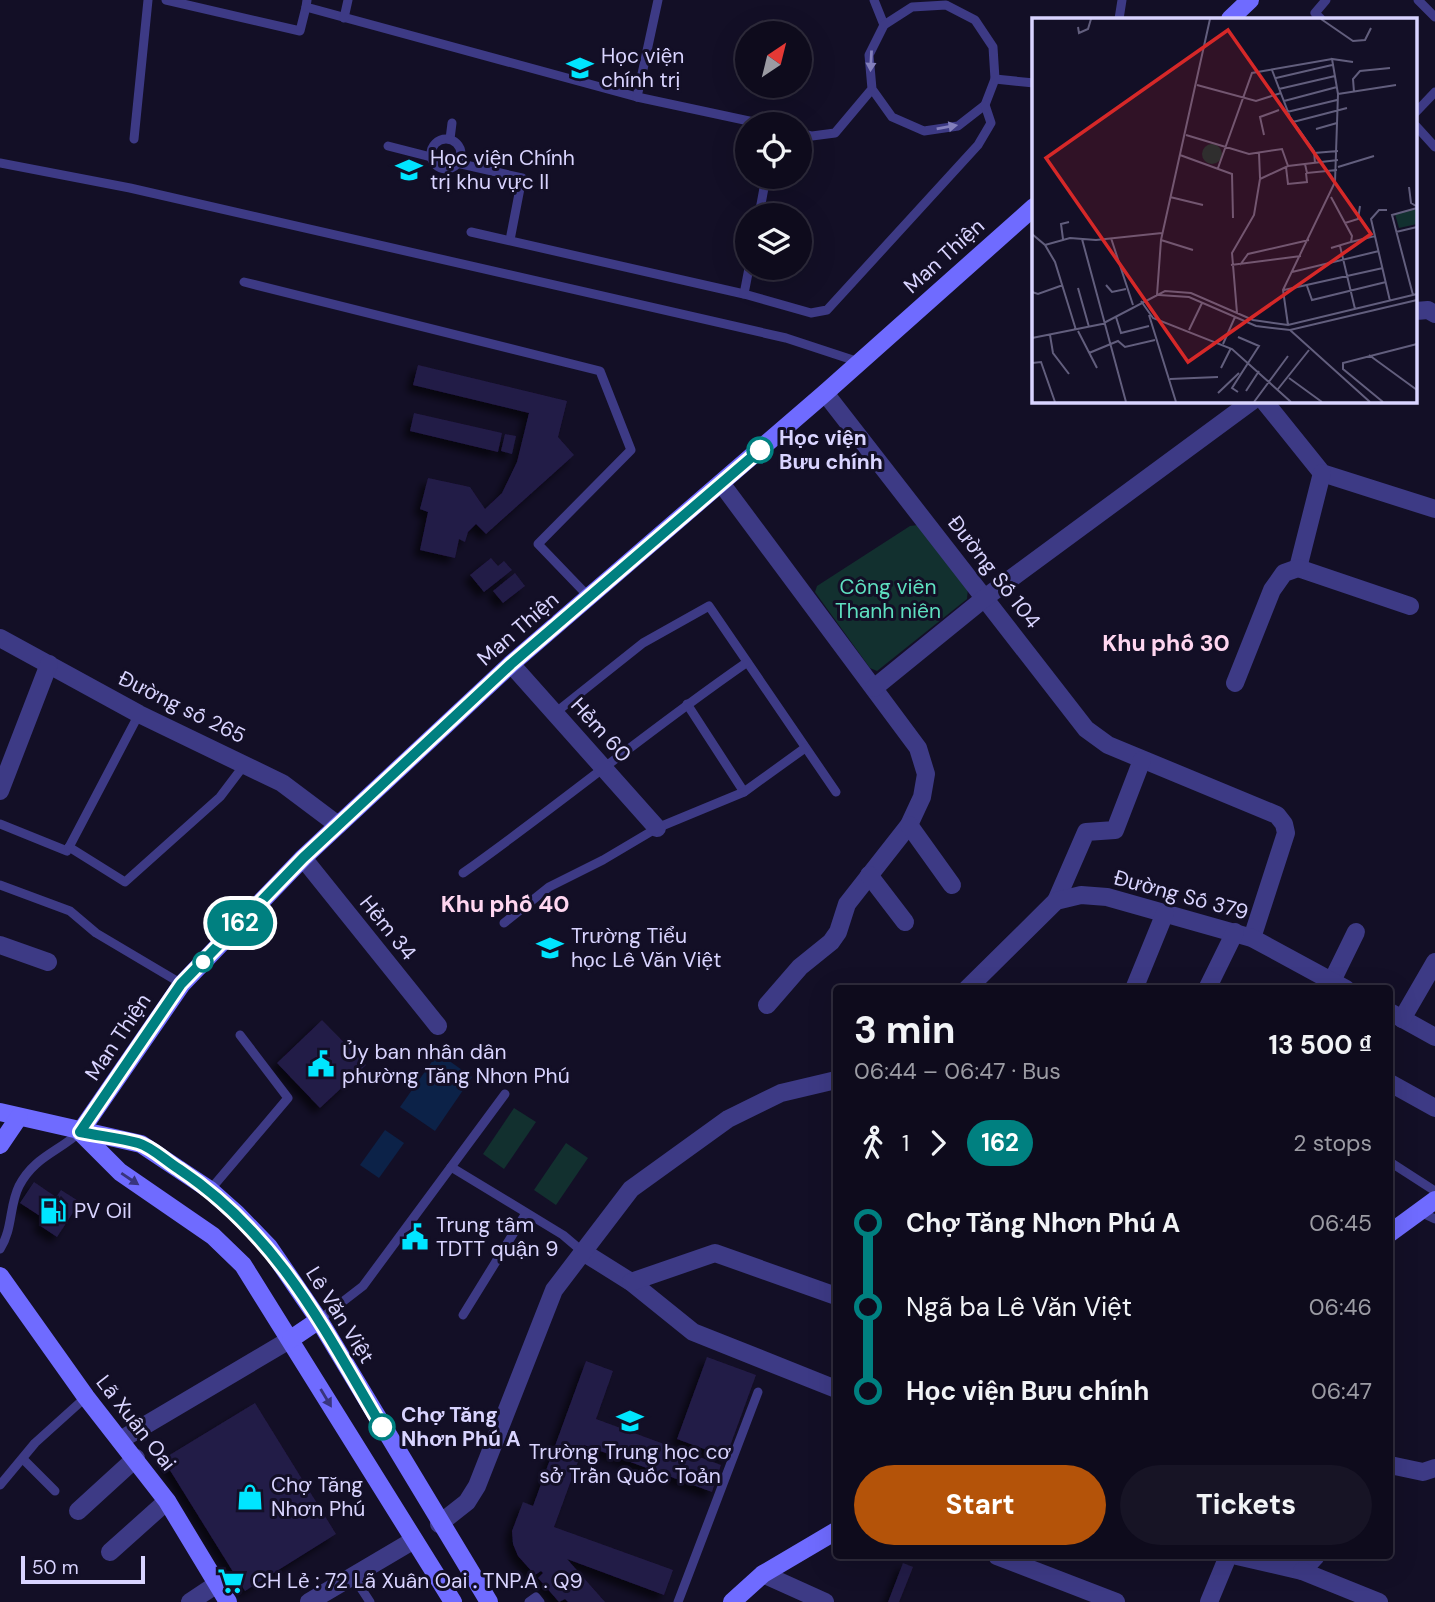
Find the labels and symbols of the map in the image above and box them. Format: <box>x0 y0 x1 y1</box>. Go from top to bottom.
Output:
inset map <box>1032 18 1418 402</box>
north arrow <box>735 21 812 98</box>
place label: Học viện chính trị <box>601 42 684 94</box>
one-way arrow <box>866 51 877 73</box>
school or university icon: Học viện chính trị <box>565 53 595 83</box>
one-way arrow <box>936 121 958 132</box>
place label: Học viện Chính trị khu vực II <box>430 144 575 196</box>
school or university icon: Học viện Chính trị khu vực II <box>394 155 424 185</box>
street label: Man Thiện <box>898 212 990 300</box>
place label: Học viện Bưu chính <box>779 424 883 476</box>
marker: Học viện Bưu chính <box>747 437 773 463</box>
street label: Đường Số 104 <box>941 510 1047 634</box>
park label: Công viên Thanh niên <box>835 573 941 625</box>
street label: Man Thiện <box>471 586 565 672</box>
district label: Khu phố 30 <box>1102 628 1230 658</box>
street label: Đường số 265 <box>114 664 250 750</box>
street label: Hẻm 60 <box>565 692 637 768</box>
street label: Đường Số 379 <box>1111 864 1251 926</box>
district label: Khu phố 40 <box>441 889 569 919</box>
street label: Hẻm 34 <box>353 890 423 966</box>
line badge: 162 <box>200 900 280 946</box>
place label: Trường Tiểu học Lê Văn Việt <box>571 922 721 974</box>
school or university icon: Trường Tiểu học Lê Văn Việt <box>535 933 565 963</box>
unlabelled marker <box>193 952 213 972</box>
street label: Man Thiện <box>79 988 157 1086</box>
place label: Ủy ban nhân dân phường Tăng Nhơn Phú <box>342 1038 570 1090</box>
public building icon: Ủy ban nhân dân phường Tăng Nhơn Phú <box>306 1049 336 1079</box>
one-way arrow <box>121 1172 139 1186</box>
fuel station icon: PV Oil <box>38 1196 68 1226</box>
place label: PV Oil <box>74 1197 132 1225</box>
place label: Trung tâm TDTT quận 9 <box>436 1211 558 1263</box>
public building icon: Trung tâm TDTT quận 9 <box>400 1222 430 1252</box>
street label: Lê Văn Việt <box>299 1261 381 1369</box>
street label: Lã Xuân Oai <box>90 1369 182 1477</box>
one-way arrow <box>320 1388 333 1407</box>
place label: Chợ Tăng Nhơn Phú A <box>401 1401 521 1453</box>
school or university icon: Trường Trung học cơ sở Trần Quốc Toản <box>615 1406 645 1436</box>
marker: Chợ Tăng Nhơn Phú A <box>369 1414 395 1440</box>
place label: Trường Trung học cơ sở Trần Quốc Toản <box>529 1438 731 1490</box>
place label: Chợ Tăng Nhơn Phú <box>271 1471 365 1523</box>
shop icon: Chợ Tăng Nhơn Phú <box>235 1482 265 1512</box>
scale bar <box>21 1553 145 1585</box>
supermarket icon: CH Lẻ : 72 Lã Xuân Oai . TNP.A . Q9 <box>216 1566 246 1596</box>
place label: CH Lẻ : 72 Lã Xuân Oai . TNP.A . Q9 <box>252 1567 583 1595</box>

